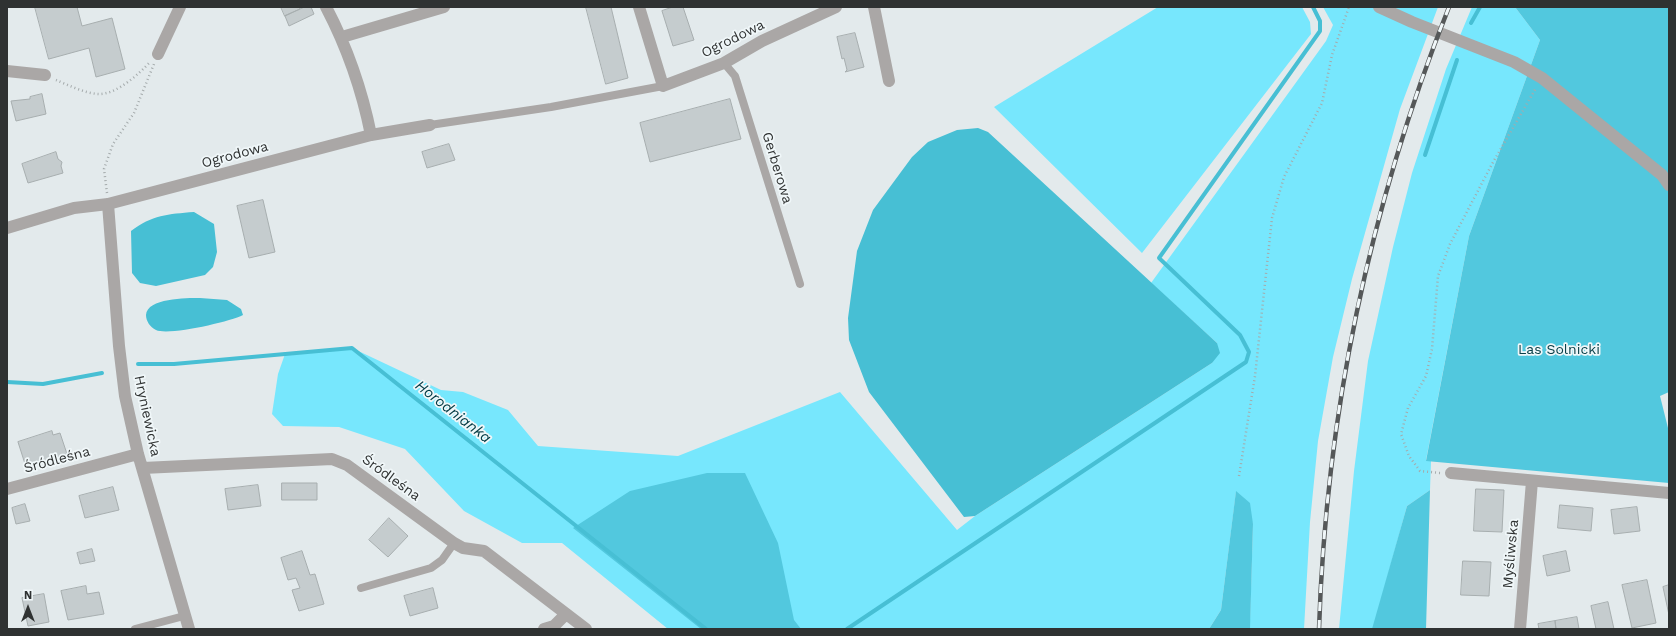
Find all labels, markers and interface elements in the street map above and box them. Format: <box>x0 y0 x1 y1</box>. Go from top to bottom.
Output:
street label: Ogrodowa <box>699 16 767 62</box>
street label: Gerberowa <box>758 130 796 206</box>
street label: Ogrodowa <box>200 138 270 172</box>
park label: Las Solnicki <box>1518 342 1600 358</box>
street label: Hryniewicka <box>130 374 164 458</box>
water label: Horodnianka <box>411 377 495 447</box>
street label: Śródleśna <box>22 443 92 477</box>
street label: Śródleśna <box>359 451 423 505</box>
street label: Myśliwska <box>1500 519 1522 589</box>
north arrow <box>8 588 48 628</box>
text: N <box>24 589 32 602</box>

